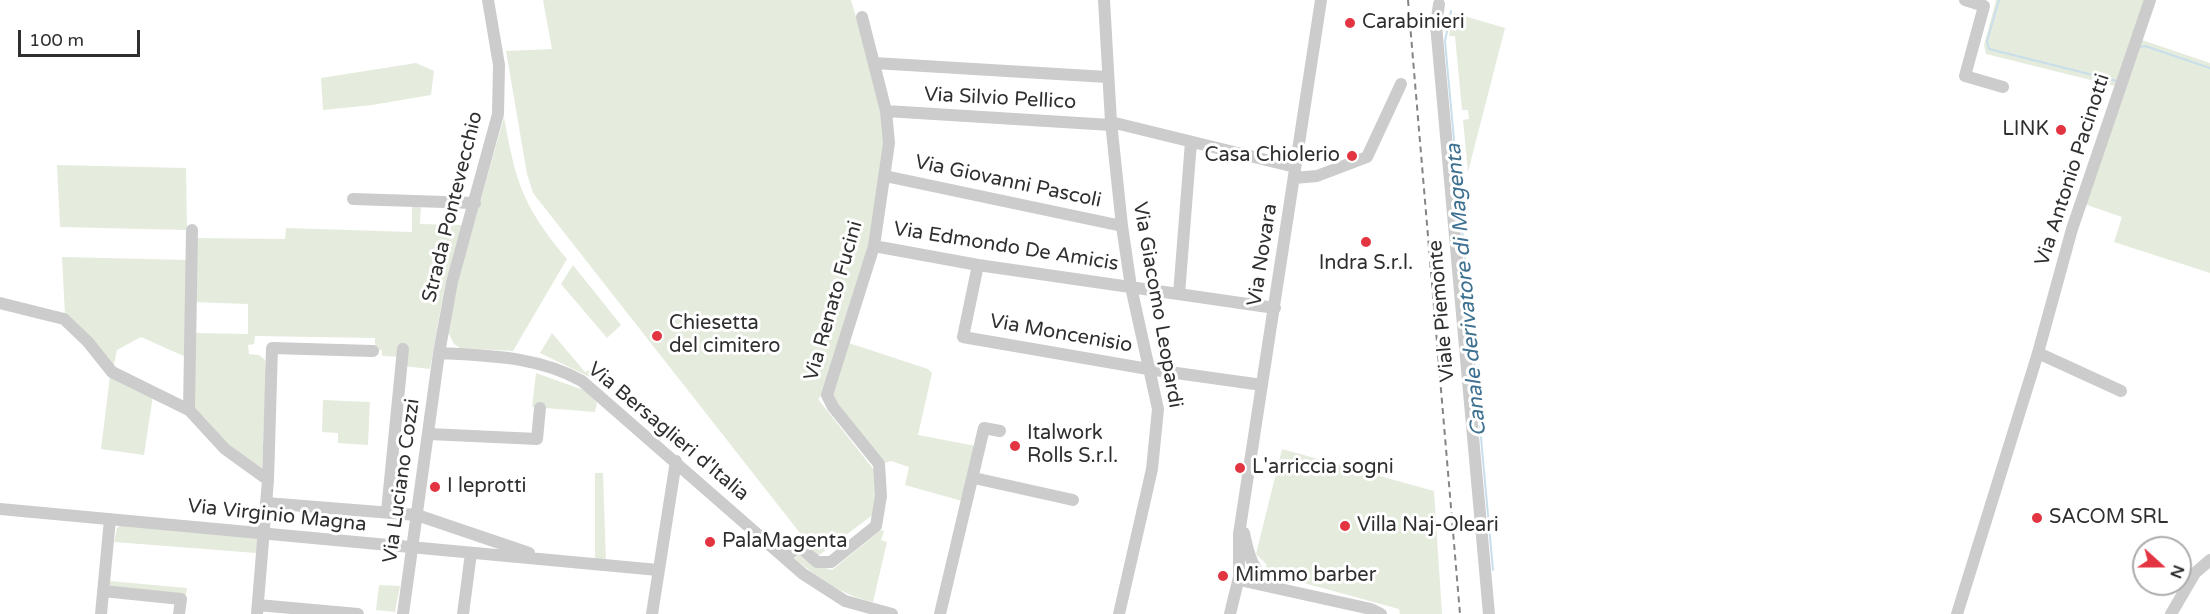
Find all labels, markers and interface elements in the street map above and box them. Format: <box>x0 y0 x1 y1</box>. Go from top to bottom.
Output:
place label: Carabinieri <box>1362 11 1465 35</box>
marker: Carabinieri <box>1343 16 1357 30</box>
scale bar <box>21 18 142 56</box>
text: 100 m <box>29 29 84 51</box>
street label: Via Antonio Pacinotti <box>2031 71 2115 269</box>
street label: Via Silvio Pellico <box>923 83 1077 115</box>
street label: Strada Pontevecchio <box>418 109 488 305</box>
place label: LINK <box>2002 118 2049 142</box>
marker: LINK <box>2054 123 2068 137</box>
water label: Canale derivatore di Magenta <box>1442 143 1492 437</box>
place label: Casa Chiolerio <box>1205 144 1340 168</box>
marker: Casa Chiolerio <box>1345 149 1359 163</box>
street label: Via Giovanni Pascoli <box>913 151 1103 213</box>
street label: Via Giacomo Leopardi <box>1127 200 1187 410</box>
street label: Via Novara <box>1243 202 1283 308</box>
street label: Via Edmondo De Amicis <box>892 217 1120 277</box>
street label: Via Renato Fucini <box>800 218 868 384</box>
marker: Indra S.r.l. <box>1359 235 1373 249</box>
street label: Viale Piemonte <box>1424 239 1460 383</box>
place label: Indra S.r.l. <box>1319 252 1413 276</box>
street label: Via Moncenisio <box>988 310 1134 358</box>
place label: Chiesetta del cimitero <box>669 312 780 359</box>
marker: Chiesetta del cimitero <box>650 329 664 343</box>
street label: Via Bersaglieri d'Italia <box>583 358 753 506</box>
street label: Via Luciano Cozzi <box>379 397 425 565</box>
place label: Italwork Rolls S.r.l. <box>1027 422 1118 469</box>
marker: Italwork Rolls S.r.l. <box>1008 439 1022 453</box>
place label: L'arriccia sogni <box>1252 456 1394 480</box>
marker: L'arriccia sogni <box>1233 461 1247 475</box>
place label: I leprotti <box>447 475 527 499</box>
marker: I leprotti <box>428 480 442 494</box>
street label: Via Virginio Magna <box>186 495 368 537</box>
place label: SACOM SRL <box>2049 506 2168 530</box>
marker: SACOM SRL <box>2030 511 2044 525</box>
place label: Villa Naj-Oleari <box>1357 514 1499 538</box>
marker: Villa Naj-Oleari <box>1338 519 1352 533</box>
place label: PalaMagenta <box>722 530 847 554</box>
marker: PalaMagenta <box>703 535 717 549</box>
north arrow <box>2132 536 2192 596</box>
text: N <box>2165 562 2189 581</box>
place label: Mimmo barber <box>1235 564 1376 588</box>
marker: Mimmo barber <box>1216 569 1230 583</box>

